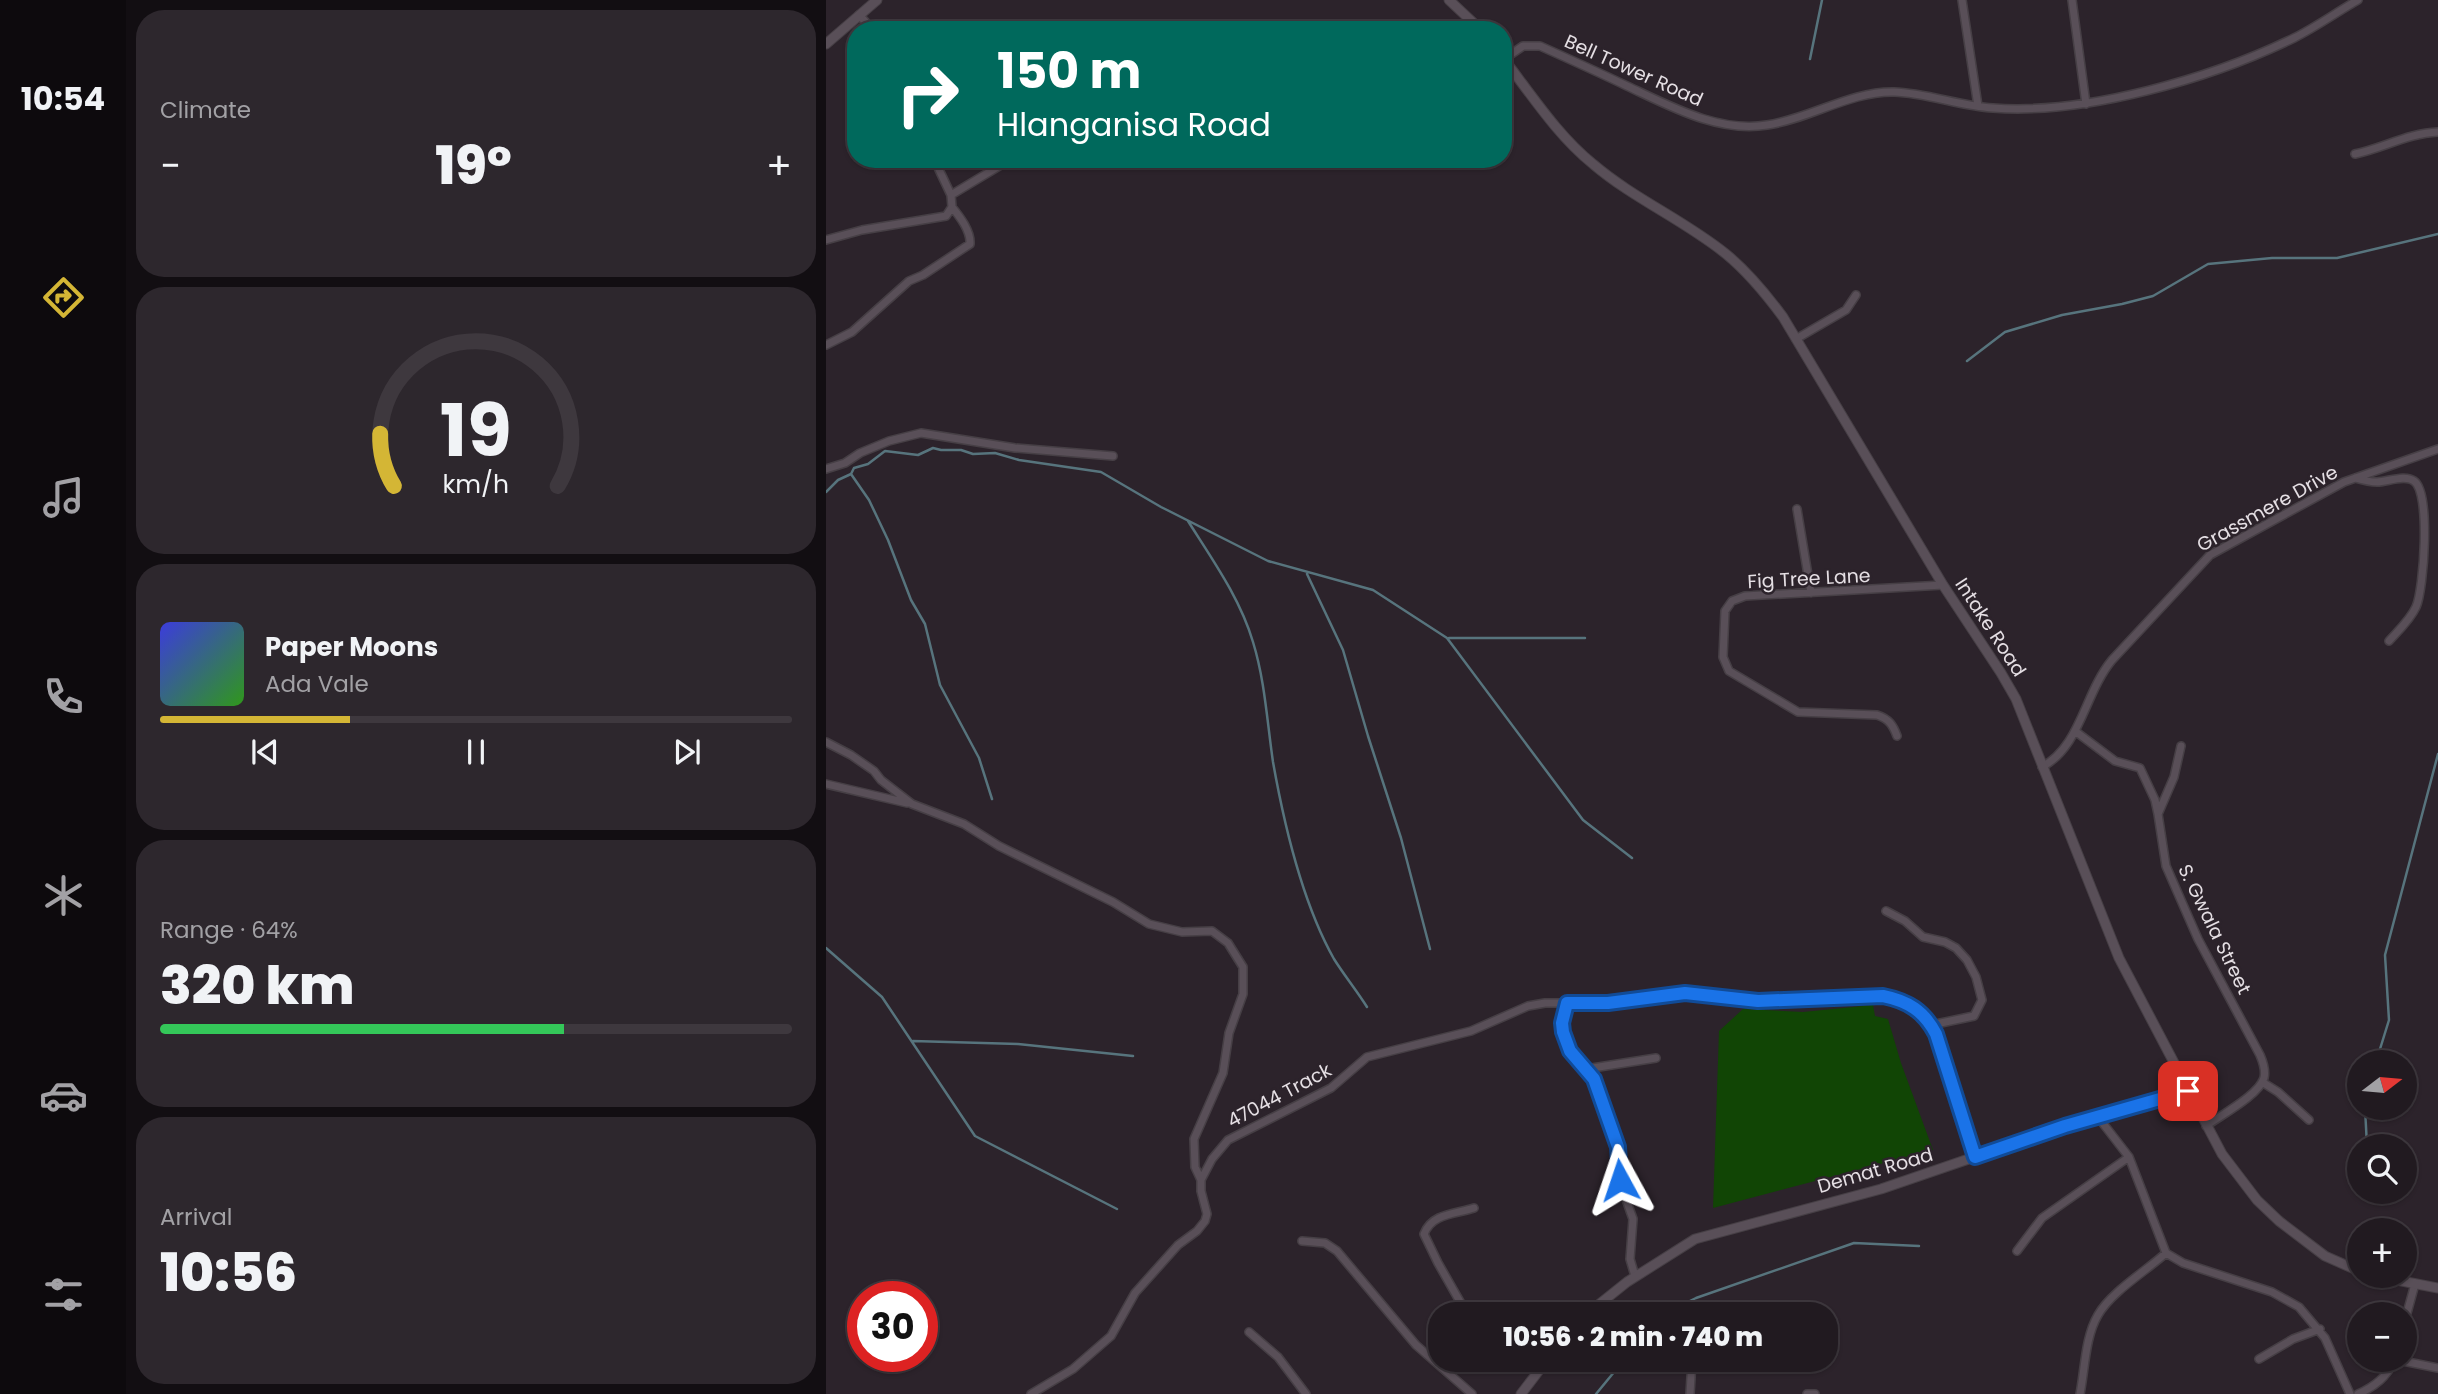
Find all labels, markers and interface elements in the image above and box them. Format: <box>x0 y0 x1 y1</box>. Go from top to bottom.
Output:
street label: Bell Tower Road <box>1560 28 1707 113</box>
text: 150 m <box>997 37 1142 105</box>
icon: right <box>882 49 973 140</box>
text: 10:54 <box>21 76 105 121</box>
text: Climate <box>160 94 251 126</box>
text: Hlanganisa Road <box>997 102 1271 147</box>
text: 19° <box>435 129 512 202</box>
text: − <box>160 139 181 192</box>
text: + <box>766 139 792 192</box>
icon: directions <box>39 273 88 322</box>
text: 19 <box>440 381 512 482</box>
street label: Grassmere Drive <box>2192 458 2343 558</box>
text: km/h <box>443 467 509 502</box>
icon: music <box>39 473 88 522</box>
street label: Fig Tree Lane <box>1747 562 1871 595</box>
street label: Intake Road <box>1949 573 2033 682</box>
text: Paper Moons <box>265 629 438 665</box>
text: Ada Vale <box>265 668 369 700</box>
icon: phone <box>39 672 88 721</box>
icon: previous <box>246 733 284 771</box>
icon: pause <box>457 733 495 771</box>
icon: next <box>668 733 706 771</box>
street label: S. Gwala Street <box>2171 860 2258 999</box>
icon: climate <box>39 871 88 920</box>
text: Range · 64% <box>160 914 298 946</box>
text: 320 km <box>160 949 355 1022</box>
north arrow <box>2347 1050 2417 1120</box>
map controls <box>2347 1050 2417 1372</box>
street label: 47044 Track <box>1222 1056 1336 1134</box>
pin <box>2158 1061 2218 1121</box>
icon: car <box>39 1071 88 1120</box>
icon: arrive <box>2169 1072 2207 1110</box>
button: search <box>2347 1134 2417 1204</box>
street label: Demat Road <box>1814 1141 1936 1200</box>
position arrow <box>1583 1143 1657 1217</box>
text: Arrival <box>160 1201 232 1233</box>
button: + <box>2347 1218 2417 1288</box>
text: 10:56 <box>160 1236 297 1309</box>
icon: filters <box>39 1270 88 1319</box>
speed limit sign: 30 <box>847 1281 938 1372</box>
button: − <box>2347 1302 2417 1372</box>
text: 10:56 · 2 min · 740 m <box>1503 1319 1763 1355</box>

